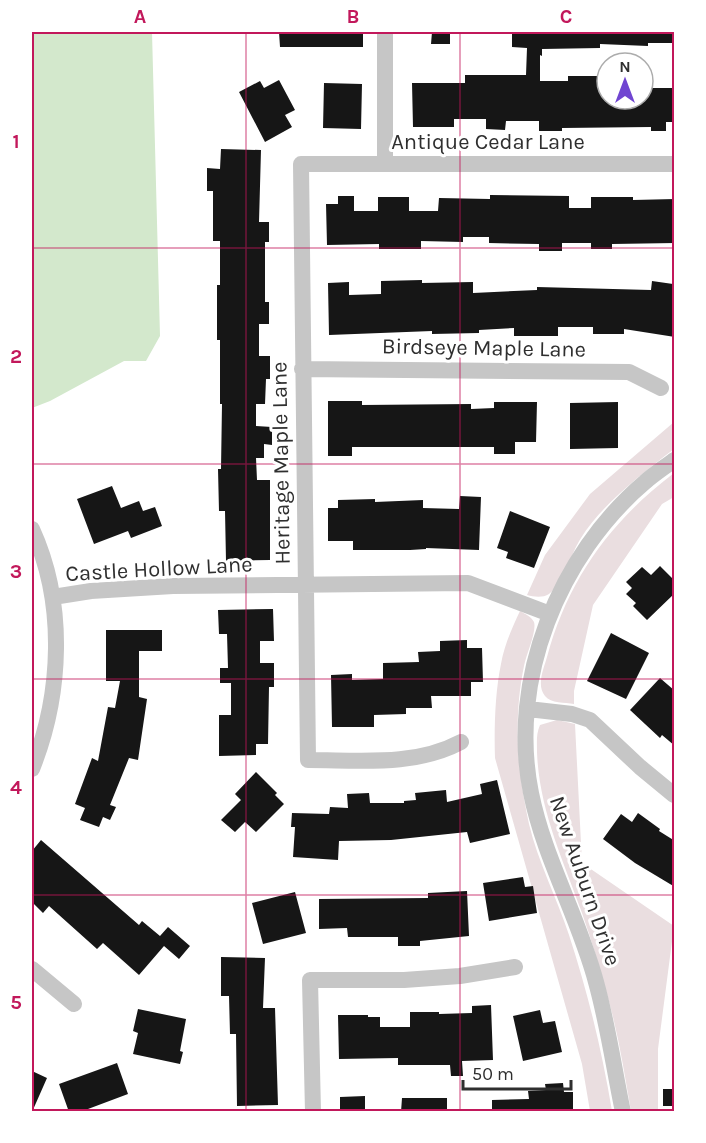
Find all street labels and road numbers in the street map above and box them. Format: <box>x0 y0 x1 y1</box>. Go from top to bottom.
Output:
street label: Antique Cedar Lane <box>391 129 585 155</box>
street label: Birdseye Maple Lane <box>382 333 586 363</box>
street label: Heritage Maple Lane <box>266 361 296 565</box>
street label: Castle Hollow Lane <box>65 551 253 587</box>
street label: New Auburn Drive <box>544 793 626 969</box>

